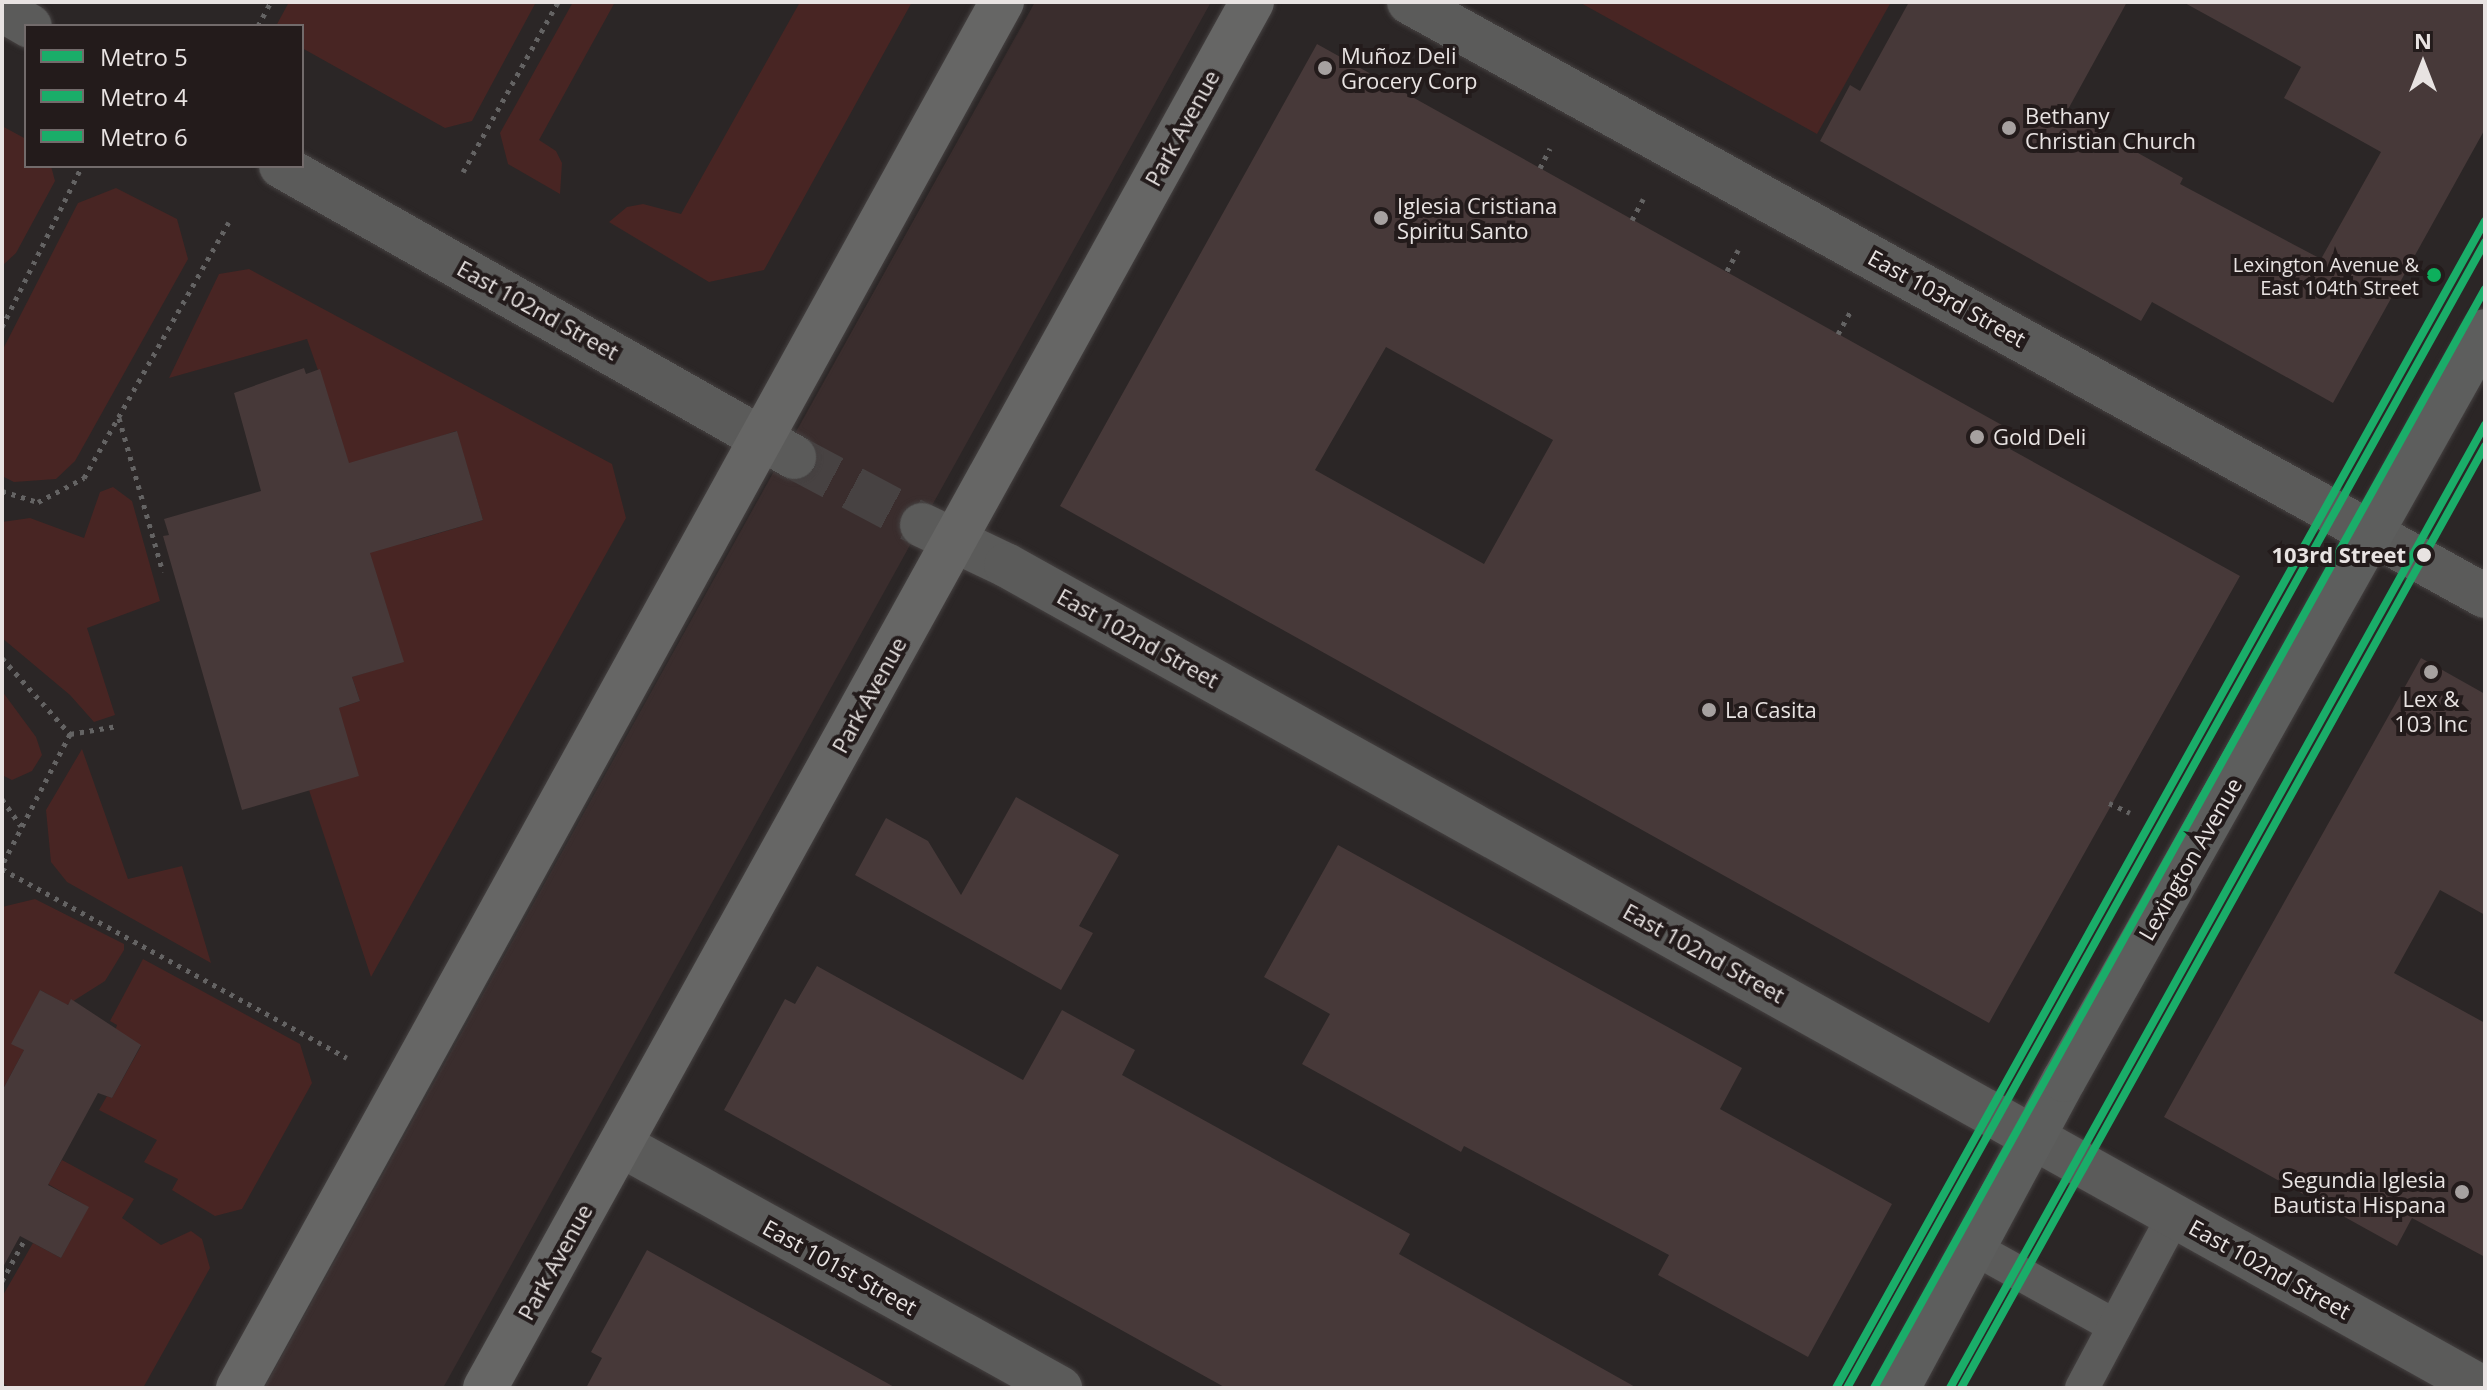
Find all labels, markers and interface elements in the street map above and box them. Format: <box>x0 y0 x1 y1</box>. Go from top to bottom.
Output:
legend <box>24 24 304 168</box>
north arrow <box>2383 24 2463 104</box>
text: N <box>2414 25 2432 55</box>
text: Metro 5 <box>100 40 188 73</box>
place label: Muñoz Deli Grocery Corp <box>1341 42 1477 94</box>
marker: Muñoz Deli Grocery Corp <box>1316 59 1334 77</box>
street label: Park Avenue <box>1139 65 1225 191</box>
text: Metro 4 <box>100 80 188 113</box>
place label: Bethany Christian Church <box>2025 102 2196 154</box>
marker: Bethany Christian Church <box>2000 119 2018 137</box>
text: Metro 6 <box>100 120 188 153</box>
place label: Iglesia Cristiana Spiritu Santo <box>1397 192 1557 244</box>
marker: Iglesia Cristiana Spiritu Santo <box>1372 209 1390 227</box>
street label: East 103rd Street <box>1864 244 2030 352</box>
place label: Lexington Avenue & East 104th Street <box>2233 252 2419 299</box>
street label: East 102nd Street <box>453 255 623 365</box>
marker: Lexington Avenue & East 104th Street <box>2426 267 2442 283</box>
place label: Gold Deli <box>1993 424 2086 450</box>
marker: Gold Deli <box>1968 428 1986 446</box>
place label: 103rd Street <box>2271 542 2406 568</box>
marker: 103rd Street <box>2413 544 2435 566</box>
street label: East 102nd Street <box>1053 583 1223 693</box>
street label: Park Avenue <box>826 632 912 758</box>
marker: Lex & 103 Inc <box>2422 663 2440 681</box>
place label: Lex & 103 Inc <box>2394 685 2468 736</box>
place label: La Casita <box>1725 697 1817 723</box>
marker: La Casita <box>1700 701 1718 719</box>
street label: Lexington Avenue <box>2133 773 2247 945</box>
street label: East 102nd Street <box>1619 898 1789 1008</box>
place label: Segundia Iglesia Bautista Hispana <box>2273 1166 2446 1218</box>
marker: Segundia Iglesia Bautista Hispana <box>2453 1183 2471 1201</box>
street label: Park Avenue <box>512 1199 598 1325</box>
street label: East 101st Street <box>759 1214 921 1320</box>
street label: East 102nd Street <box>2185 1214 2355 1324</box>

